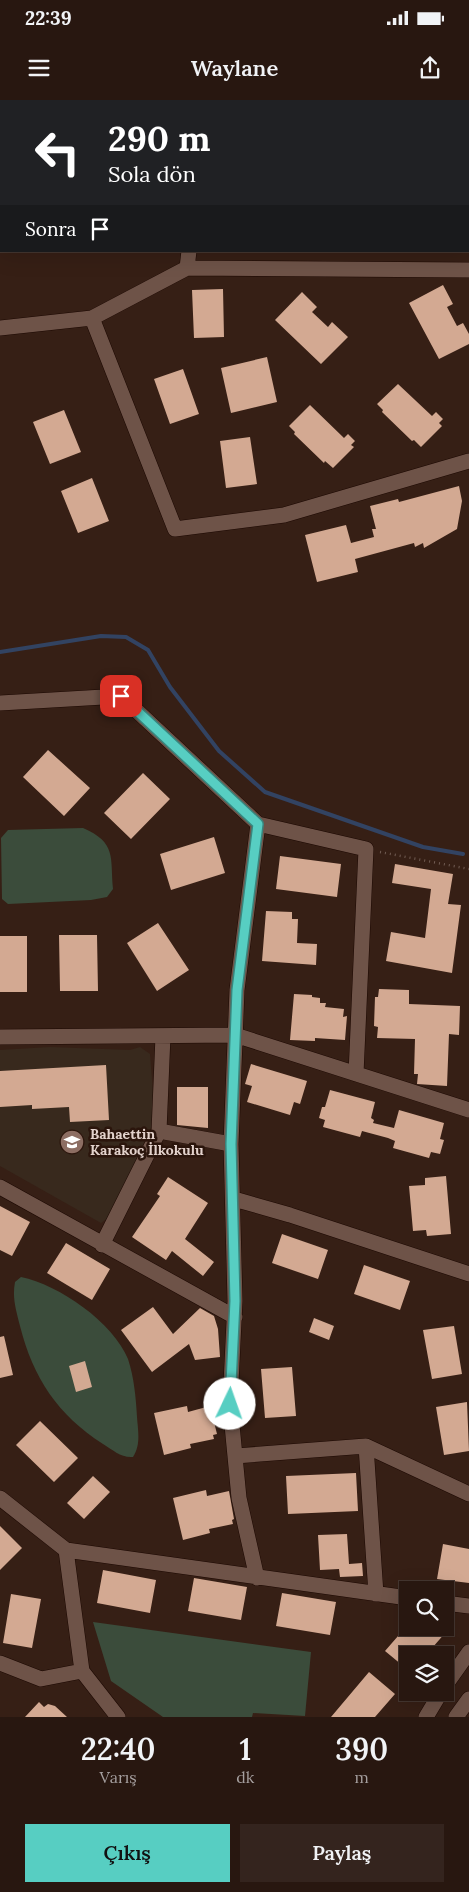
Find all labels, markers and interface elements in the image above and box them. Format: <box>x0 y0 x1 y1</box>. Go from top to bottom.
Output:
text: 22:39 <box>25 6 72 30</box>
icon: menu <box>25 54 53 82</box>
text: Waylane <box>191 54 278 82</box>
icon: share <box>416 54 444 82</box>
text: 290 m <box>108 116 210 161</box>
icon: left <box>25 120 90 185</box>
text: Sola dön <box>108 160 196 188</box>
icon: arrive <box>86 215 114 243</box>
text: Sonra <box>25 217 76 241</box>
pin <box>100 675 142 717</box>
icon: arrive <box>107 682 135 710</box>
place label: Bahaettin Karakoç İlkokulu <box>90 1125 204 1159</box>
school or university icon: Bahaettin Karakoç İlkokulu <box>59 1129 85 1155</box>
position arrow <box>203 1377 255 1429</box>
map controls <box>399 1581 454 1701</box>
button: search <box>399 1581 454 1636</box>
button: layers <box>399 1646 454 1701</box>
text: 22:40 <box>81 1730 156 1768</box>
text: 1 <box>240 1730 251 1768</box>
text: 390 <box>335 1730 388 1768</box>
text: Varış <box>100 1767 137 1787</box>
text: dk <box>236 1767 254 1787</box>
text: m <box>355 1767 369 1787</box>
button: Çıkış <box>25 1824 230 1882</box>
button: Paylaş <box>240 1824 444 1882</box>

